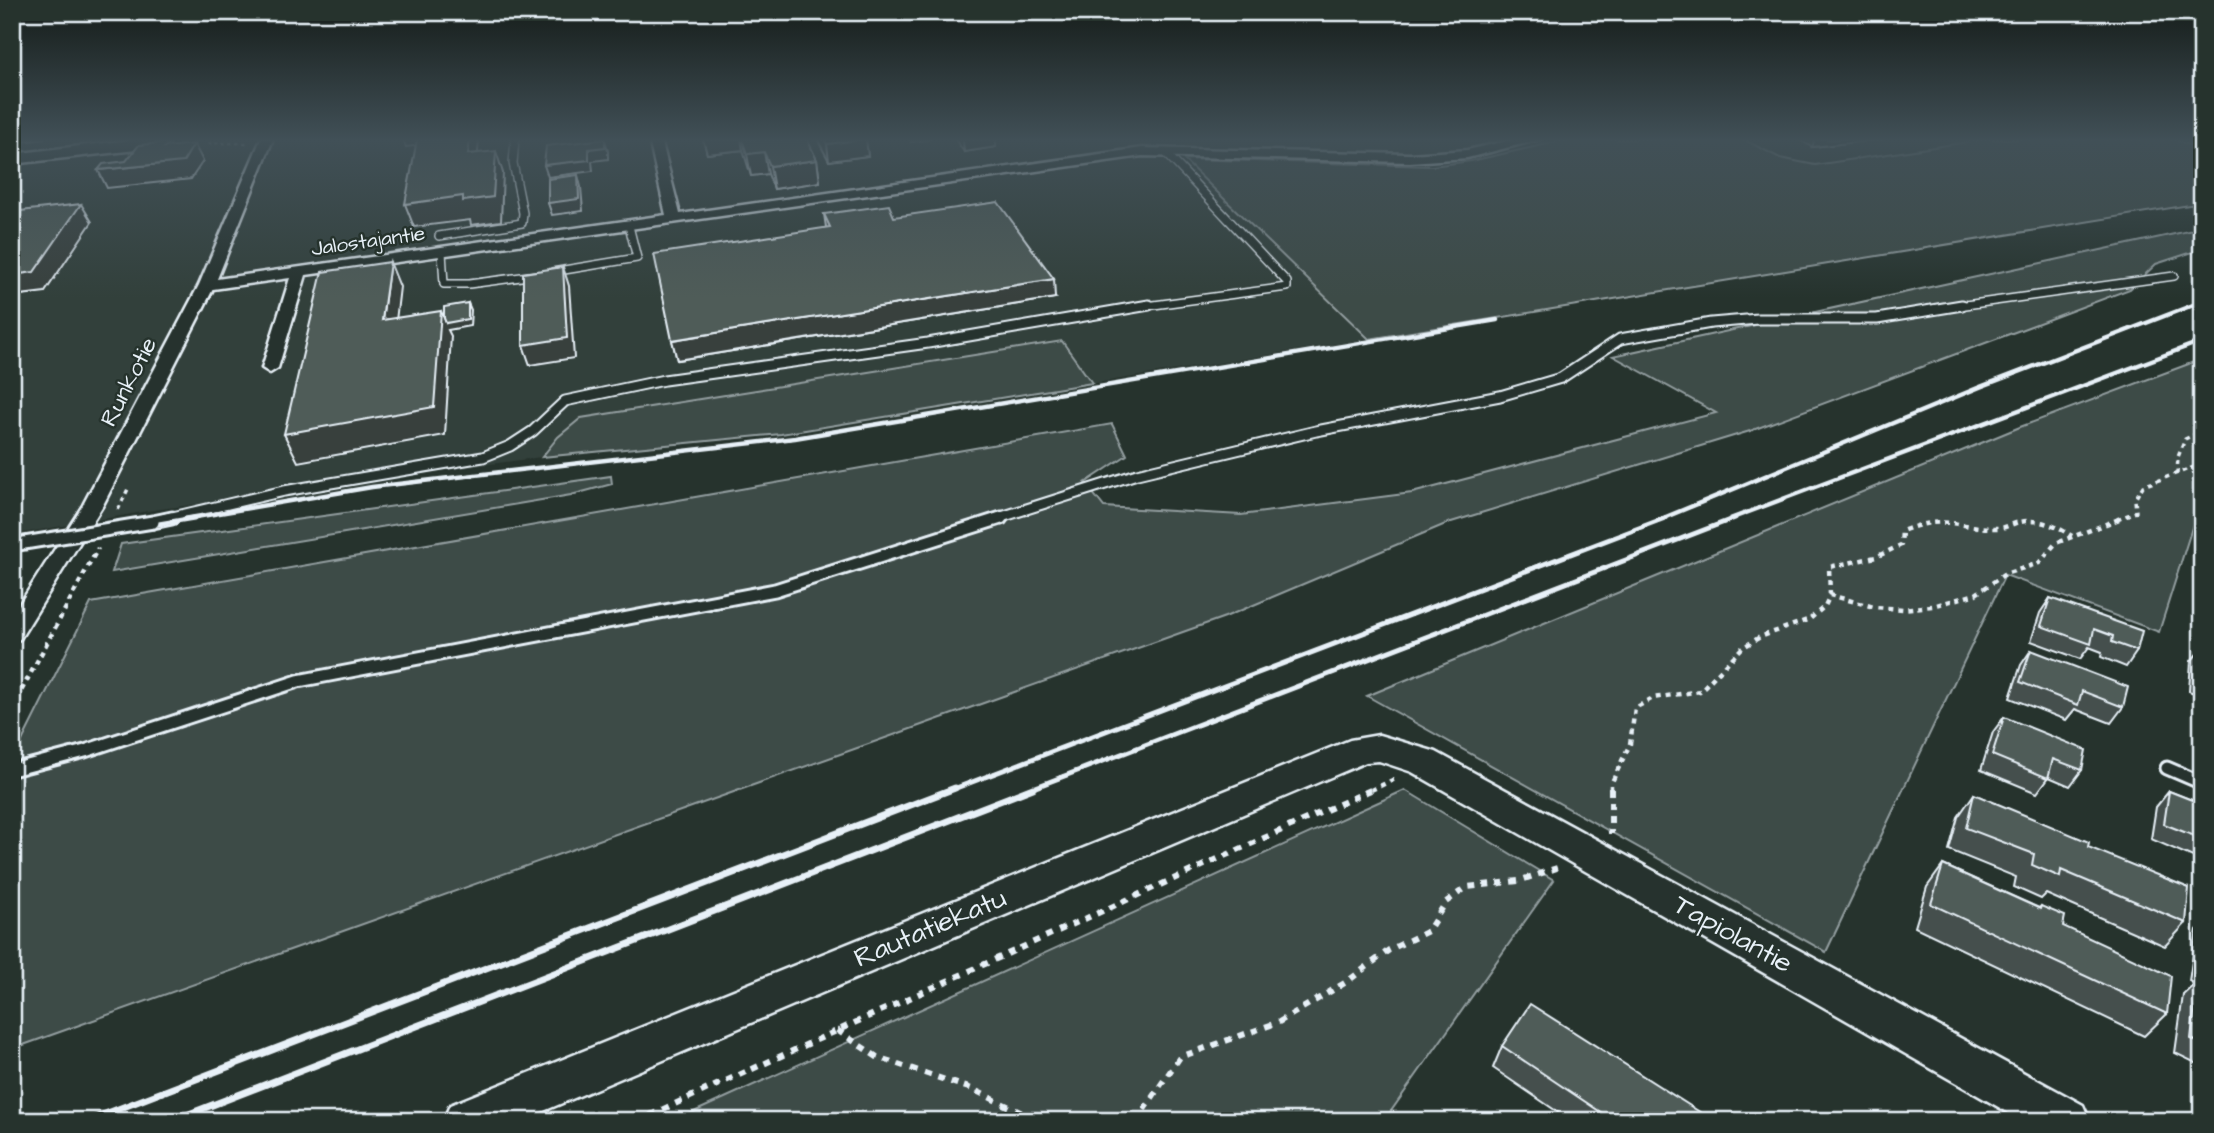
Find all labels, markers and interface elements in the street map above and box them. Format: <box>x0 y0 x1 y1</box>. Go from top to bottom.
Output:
street label: Jalostajantie <box>309 219 427 263</box>
street label: Runkotie <box>92 332 166 432</box>
street label: Rautatiekatu <box>848 878 1012 978</box>
street label: Tapiolantie <box>1666 885 1800 983</box>

